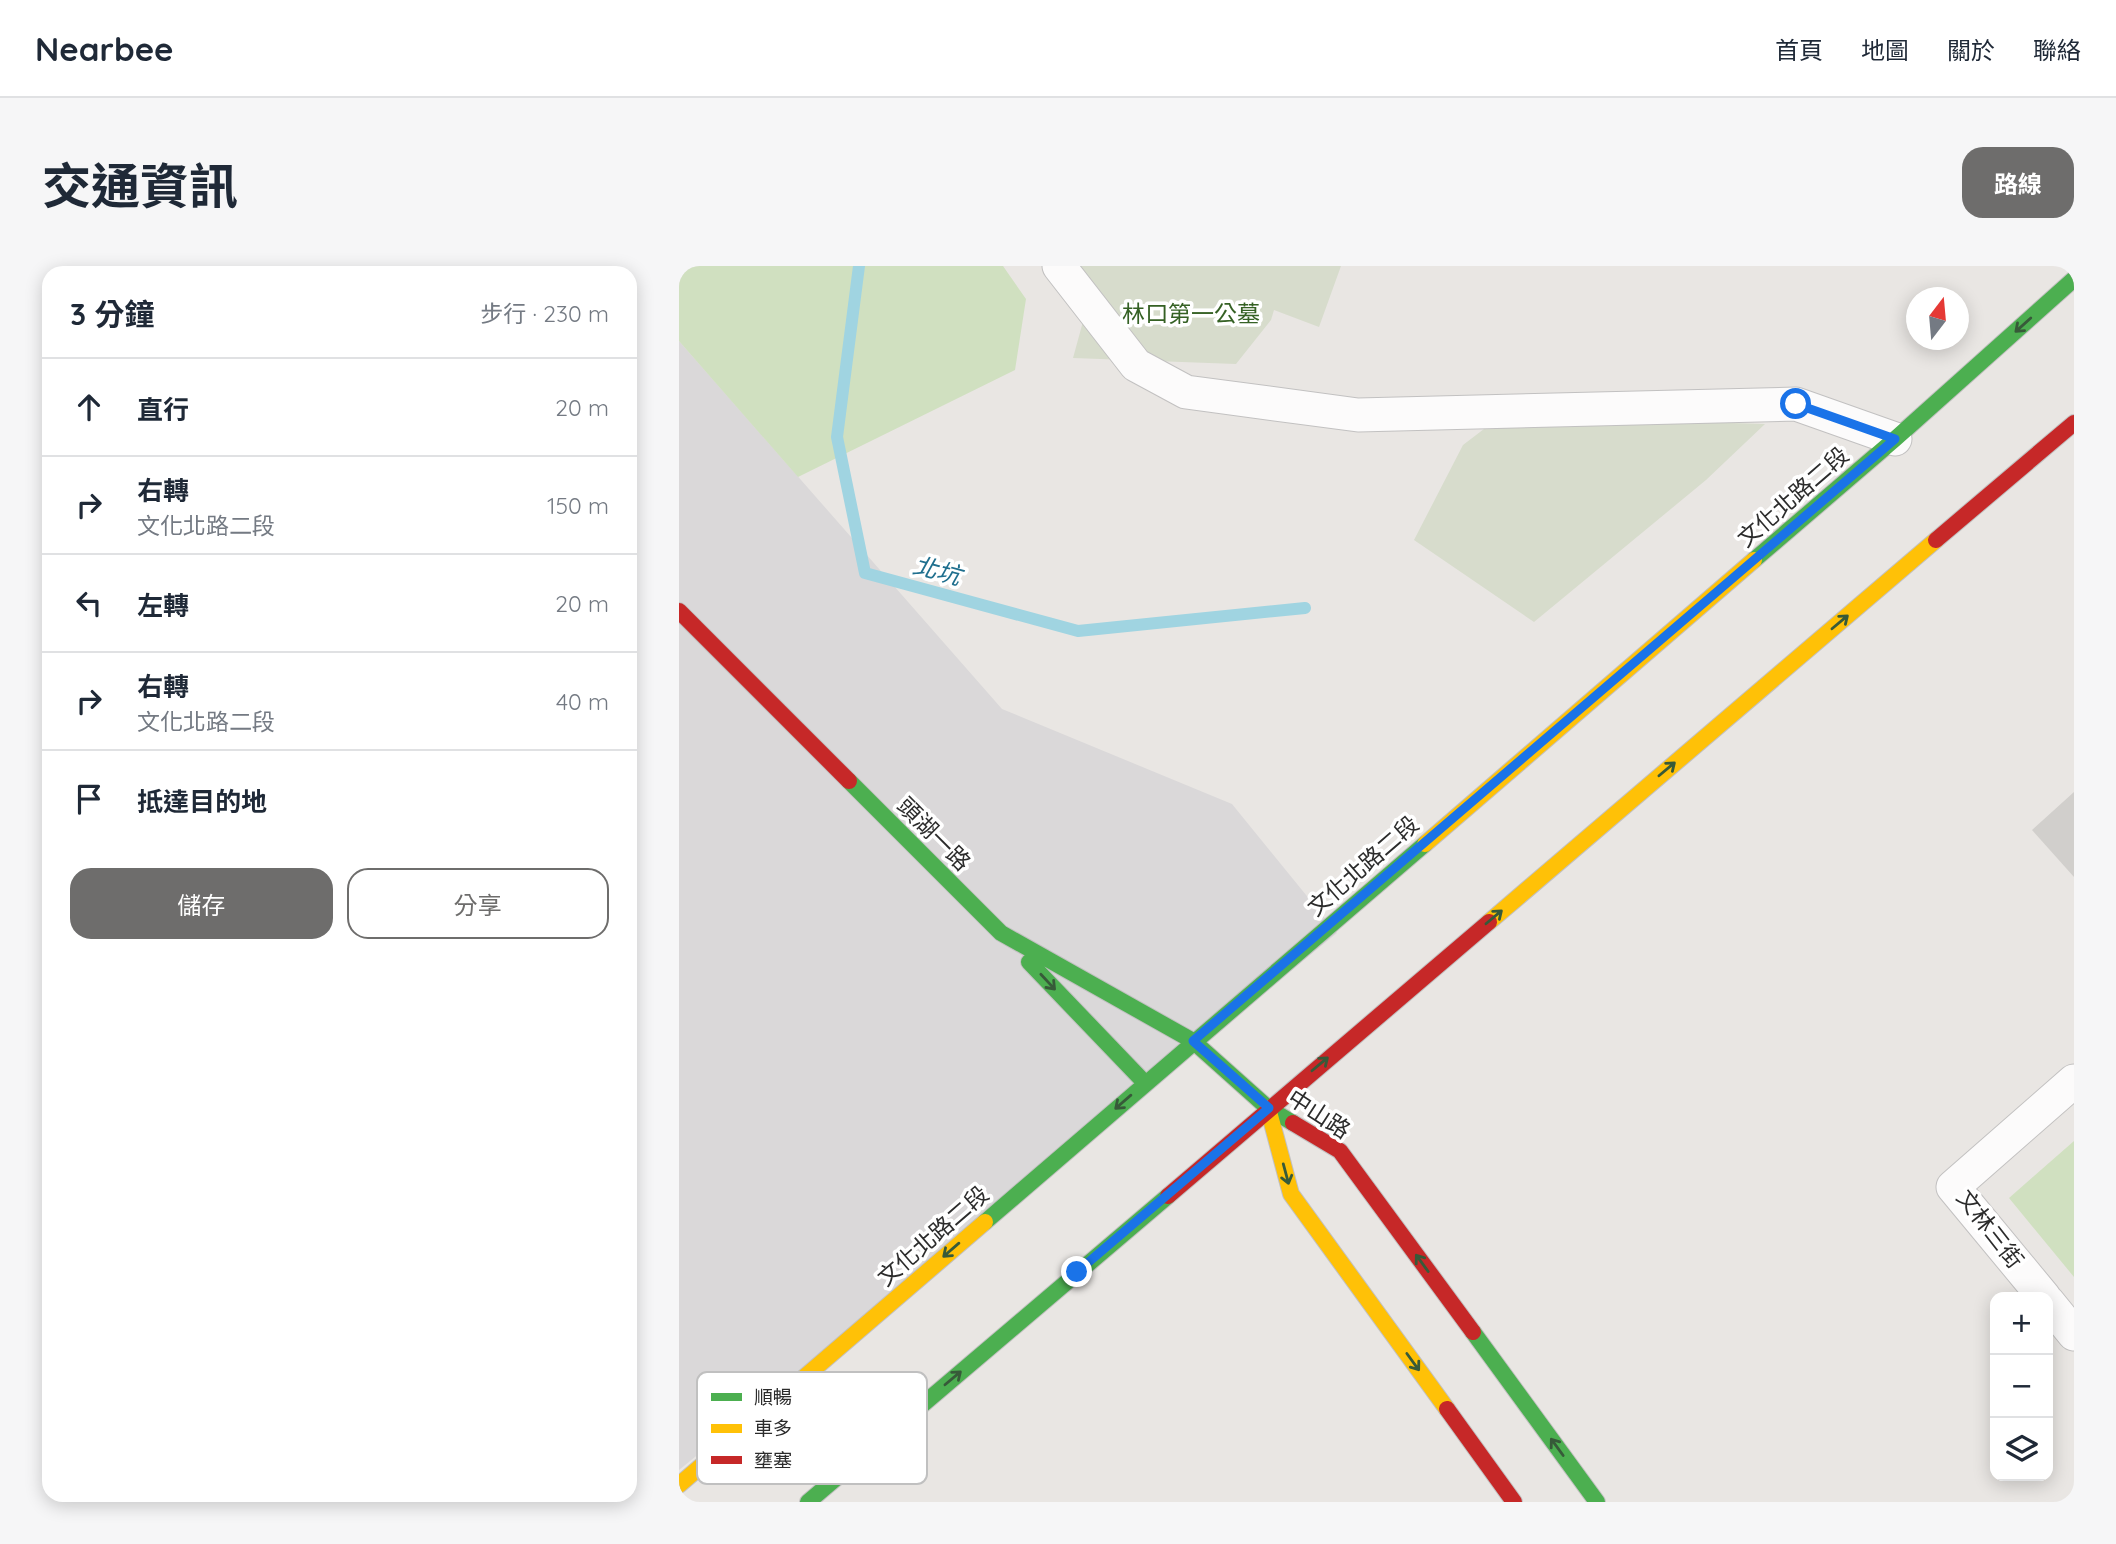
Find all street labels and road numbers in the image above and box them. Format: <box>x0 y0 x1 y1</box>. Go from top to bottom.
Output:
street label: 文化北路二段 <box>1731 440 1854 553</box>
street label: 頭湖一路 <box>892 791 977 876</box>
street label: 文化北路二段 <box>1301 809 1424 922</box>
street label: 中山路 <box>1282 1083 1356 1145</box>
street label: 文化北路二段 <box>871 1179 994 1292</box>
street label: 文林三街 <box>1951 1184 2030 1274</box>

